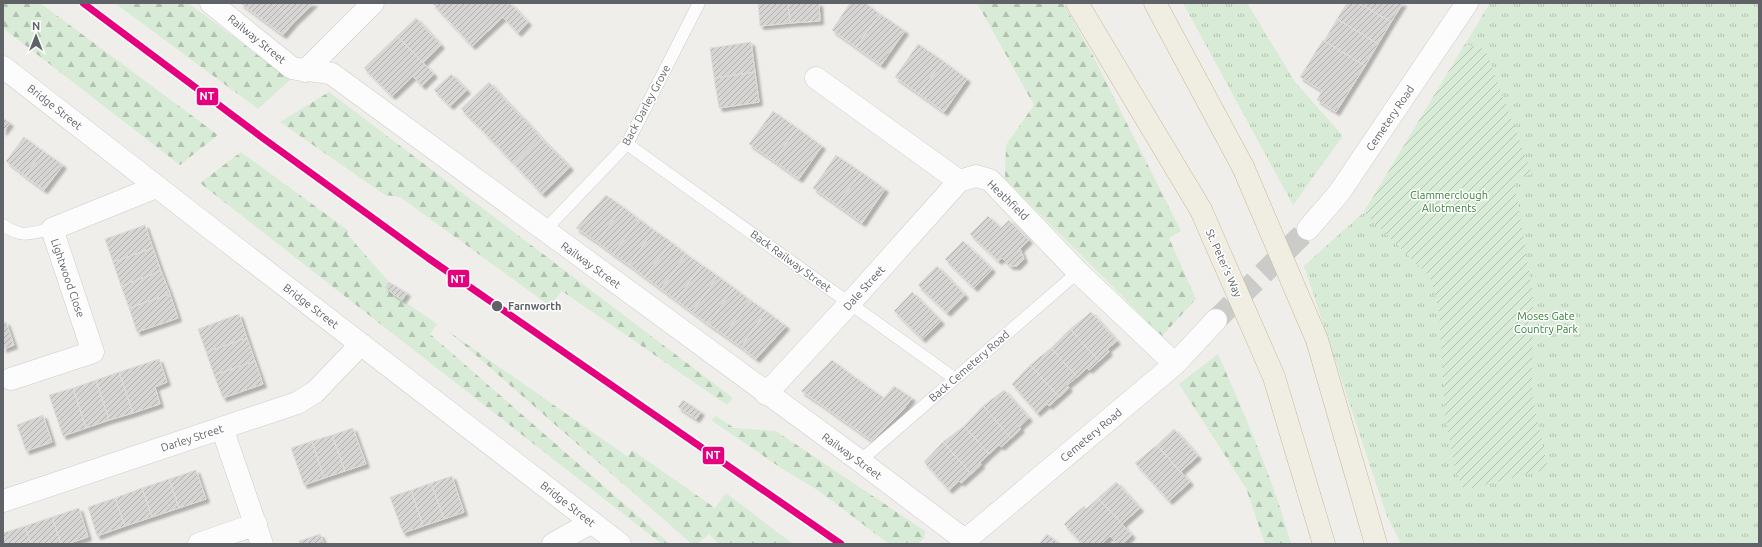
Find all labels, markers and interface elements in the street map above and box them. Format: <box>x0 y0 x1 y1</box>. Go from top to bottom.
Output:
street label: Railway Street <box>226 12 289 66</box>
north arrow <box>16 16 56 56</box>
text: N <box>32 20 40 32</box>
street label: Back Darley Grove <box>620 63 672 147</box>
street label: Bridge Street <box>25 82 85 132</box>
street label: Cemetery Road <box>1364 83 1416 153</box>
line badge: NT <box>196 87 219 106</box>
text: NT <box>200 90 215 102</box>
street label: Heathfield <box>985 178 1031 222</box>
park label: Clammerclough Allotments <box>1410 189 1488 214</box>
street label: St. Peter's Way <box>1204 227 1245 300</box>
street label: Back Railway Street <box>748 228 834 295</box>
street label: Lightwood Close <box>49 237 87 319</box>
street label: Railway Street <box>559 239 624 291</box>
street label: Dale Street <box>841 263 888 313</box>
line badge: NT <box>447 269 470 288</box>
text: NT <box>451 273 466 285</box>
street label: Bridge Street <box>281 281 341 331</box>
marker: Farnworth <box>490 299 504 313</box>
place label: Farnworth <box>508 300 562 312</box>
park label: Moses Gate Country Park <box>1514 310 1579 335</box>
street label: Back Cemetery Road <box>927 328 1011 404</box>
street label: Cemetery Road <box>1058 406 1124 464</box>
street label: Darley Street <box>159 422 225 454</box>
street label: Railway Street <box>820 430 885 482</box>
line badge: NT <box>702 446 725 465</box>
text: NT <box>706 449 721 461</box>
street label: Bridge Street <box>538 479 598 529</box>

